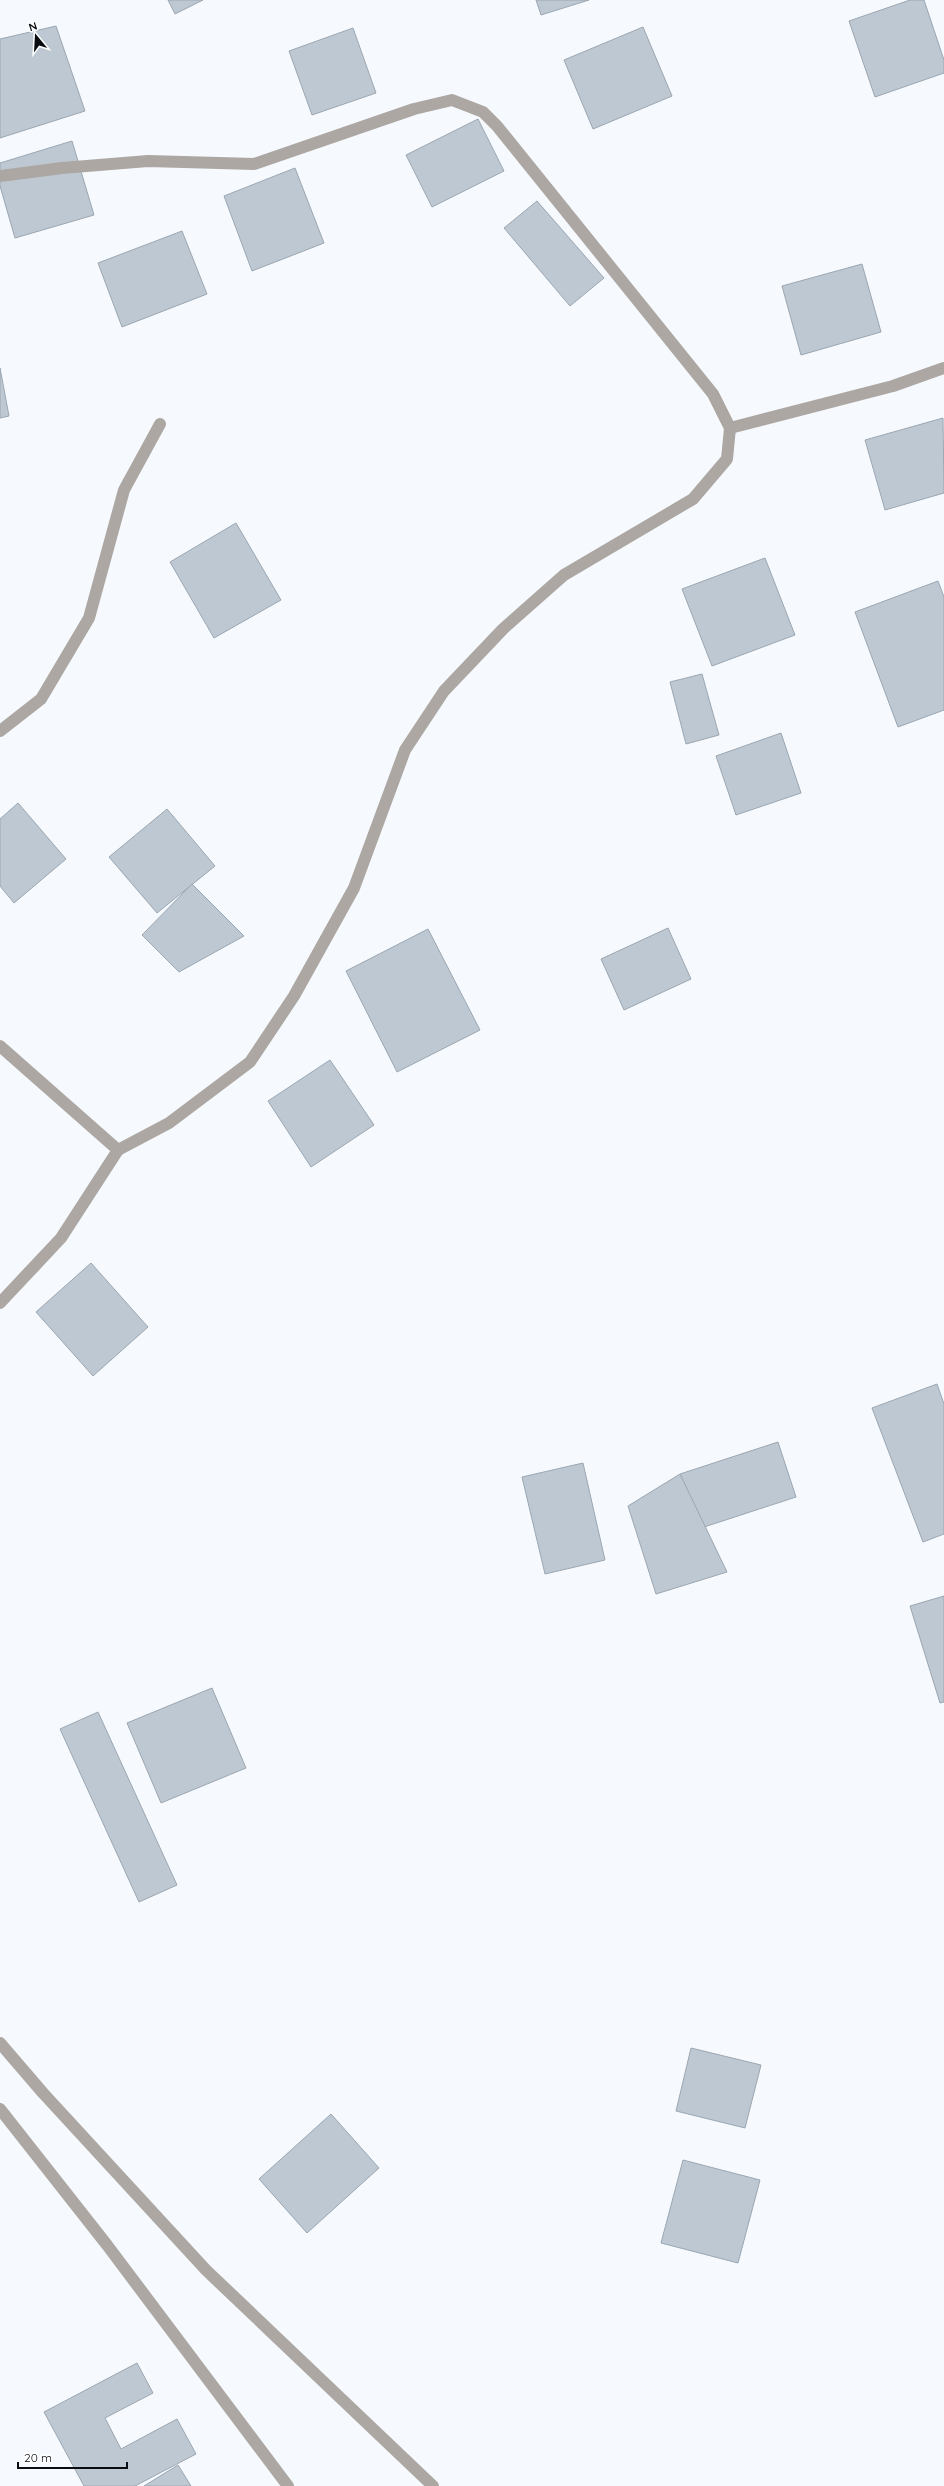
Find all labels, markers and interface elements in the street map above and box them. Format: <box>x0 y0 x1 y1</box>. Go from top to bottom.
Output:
north arrow <box>16 16 56 56</box>
text: N <box>27 19 39 34</box>
scale bar <box>18 2444 127 2470</box>
text: 20 m <box>24 2450 52 2465</box>

